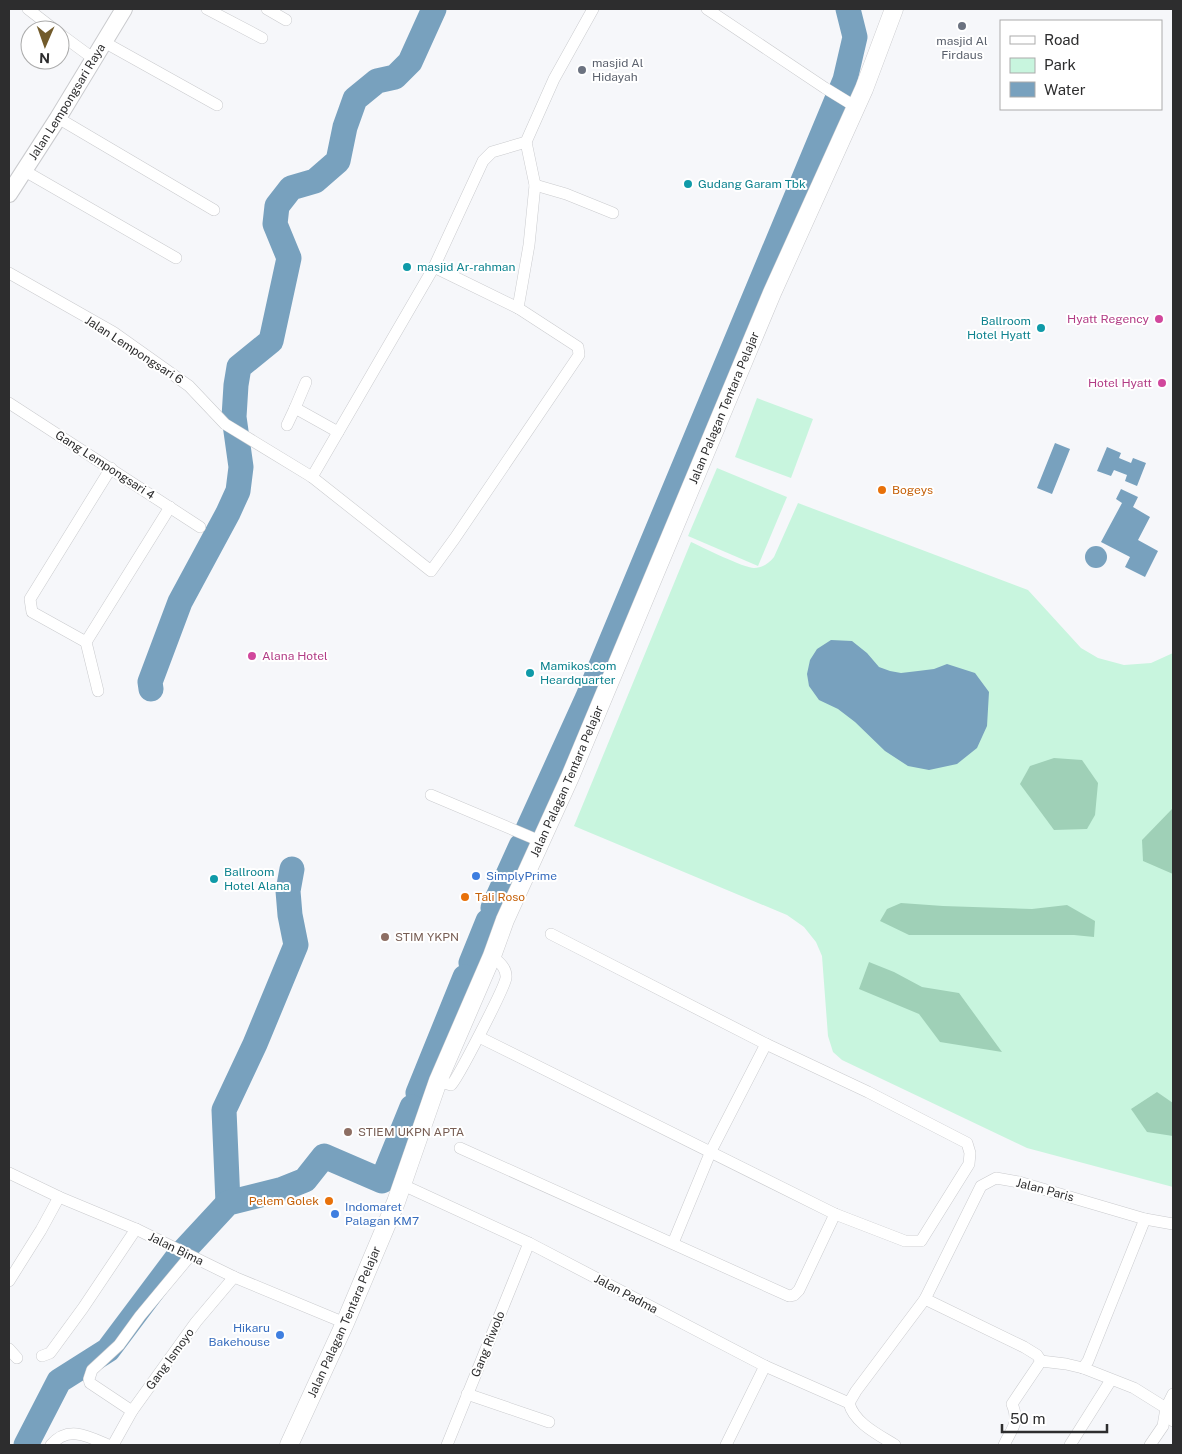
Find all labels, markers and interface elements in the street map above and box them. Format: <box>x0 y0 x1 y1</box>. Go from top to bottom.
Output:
north arrow <box>20 20 70 70</box>
marker: masjid Al Firdaus <box>956 20 968 32</box>
legend <box>1000 20 1162 110</box>
text: Road <box>1044 31 1080 48</box>
place label: masjid Al Firdaus <box>936 34 988 62</box>
street label: Jalan Lempongsari Raya <box>26 41 108 163</box>
text: N <box>39 50 50 66</box>
place label: masjid Al Hidayah <box>592 56 644 84</box>
text: Park <box>1044 56 1076 73</box>
marker: masjid Al Hidayah <box>576 64 588 76</box>
text: Water <box>1044 81 1086 98</box>
place label: Gudang Garam Tbk <box>698 177 806 191</box>
marker: Gudang Garam Tbk <box>682 178 694 190</box>
place label: masjid Ar-rahman <box>417 260 515 274</box>
marker: masjid Ar-rahman <box>401 261 413 273</box>
place label: Hyatt Regency <box>1067 312 1150 326</box>
street label: Jalan Lempongsari 6 <box>82 313 186 387</box>
marker: Hyatt Regency <box>1153 313 1165 325</box>
place label: Ballroom Hotel Hyatt <box>967 314 1031 342</box>
marker: Ballroom Hotel Hyatt <box>1035 322 1047 334</box>
street label: Jalan Palagan Tentara Pelajar <box>686 329 762 486</box>
place label: Hotel Hyatt <box>1088 376 1152 390</box>
marker: Hotel Hyatt <box>1156 377 1168 389</box>
street label: Gang Lempongsari 4 <box>53 428 158 503</box>
place label: Bogeys <box>892 483 933 497</box>
marker: Bogeys <box>876 484 888 496</box>
place label: Alana Hotel <box>262 649 328 663</box>
marker: Alana Hotel <box>246 650 258 662</box>
place label: Mamikos.com Heardquarter <box>540 659 616 687</box>
marker: Mamikos.com Heardquarter <box>524 667 536 679</box>
street label: Jalan Palagan Tentara Pelajar <box>528 703 606 859</box>
place label: Ballroom Hotel Alana <box>224 865 290 893</box>
place label: SimplyPrime <box>486 869 557 883</box>
marker: SimplyPrime <box>470 870 482 882</box>
marker: Ballroom Hotel Alana <box>208 873 220 885</box>
place label: Tali Roso <box>475 890 525 904</box>
marker: Tali Roso <box>459 891 471 903</box>
place label: STIM YKPN <box>395 930 459 944</box>
marker: STIM YKPN <box>379 931 391 943</box>
place label: STIEM UKPN APTA <box>358 1125 465 1139</box>
marker: STIEM UKPN APTA <box>342 1126 354 1138</box>
street label: Jalan Paris <box>1015 1176 1075 1204</box>
place label: Pelem Golek <box>249 1194 319 1208</box>
marker: Pelem Golek <box>323 1195 335 1207</box>
place label: Indomaret Palagan KM7 <box>345 1200 419 1228</box>
marker: Indomaret Palagan KM7 <box>329 1208 341 1220</box>
street label: Jalan Bima <box>146 1230 206 1268</box>
street label: Jalan Palagan Tentara Pelajar <box>305 1244 384 1400</box>
street label: Jalan Padma <box>592 1271 660 1317</box>
street label: Gang Riwolo <box>468 1309 508 1379</box>
place label: Hikaru Bakehouse <box>209 1321 270 1349</box>
street label: Gang Ismoyo <box>143 1325 197 1392</box>
marker: Hikaru Bakehouse <box>274 1329 286 1341</box>
scale bar <box>1002 1402 1107 1434</box>
text: 50 m <box>1010 1410 1045 1427</box>

